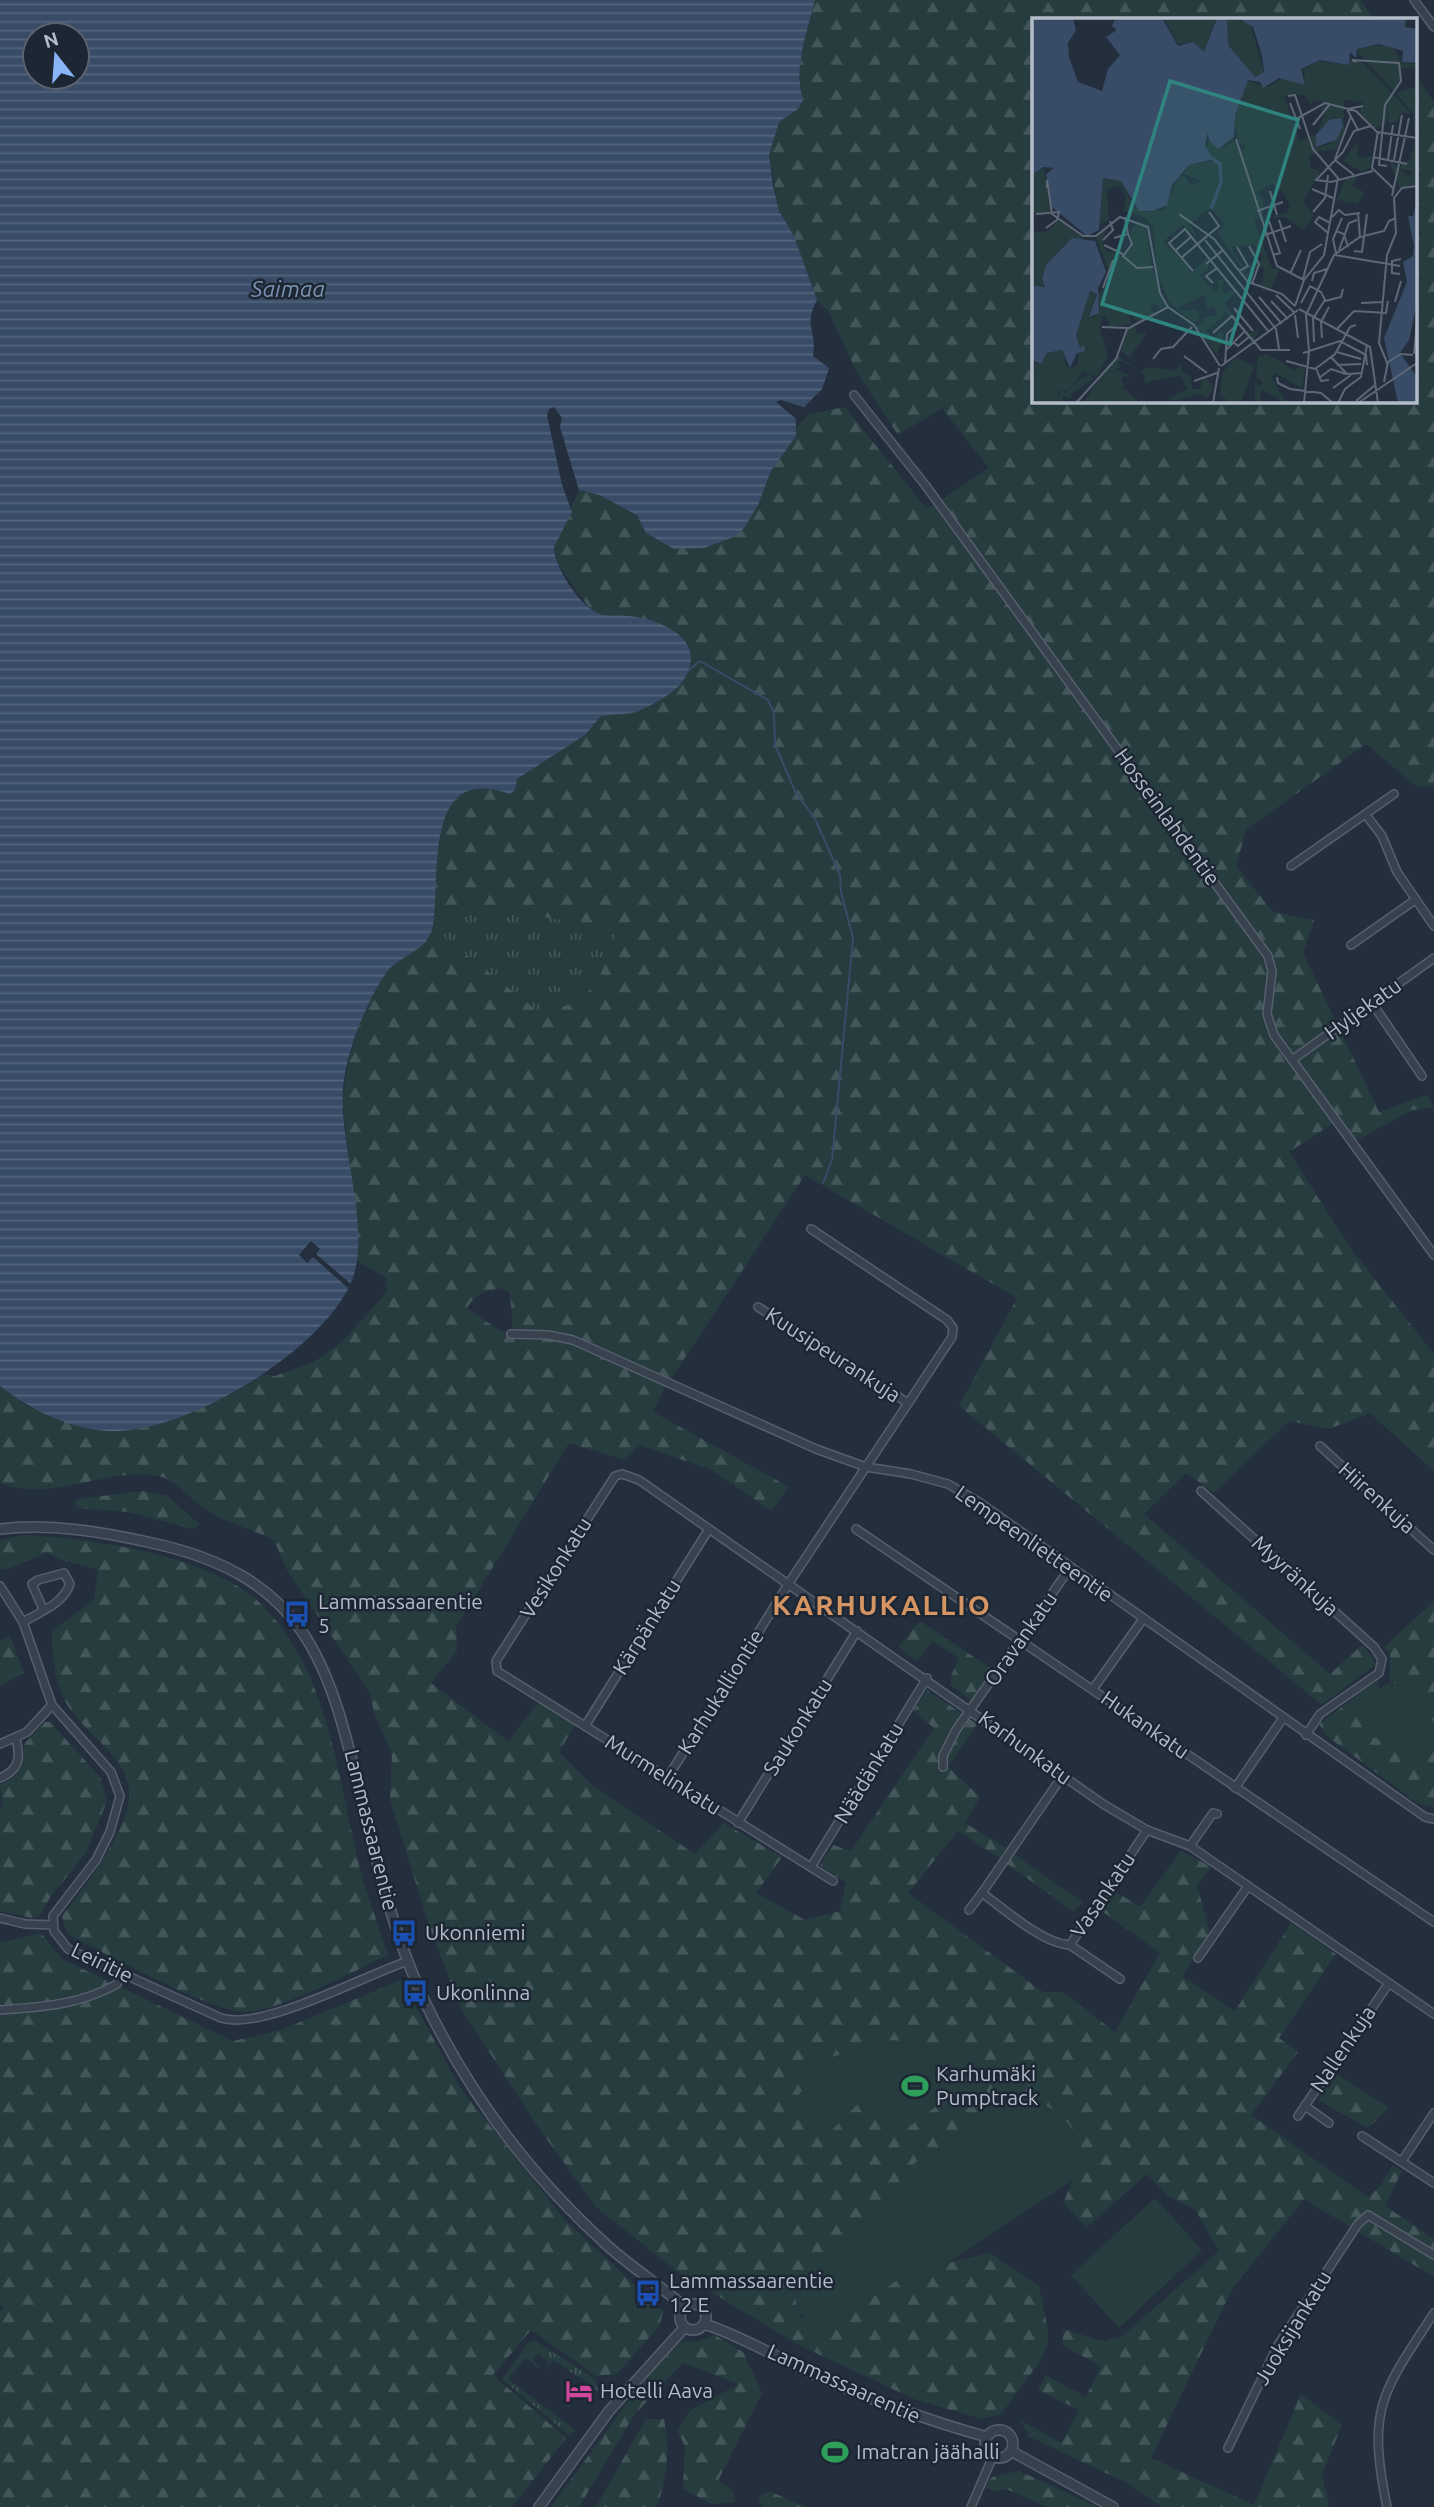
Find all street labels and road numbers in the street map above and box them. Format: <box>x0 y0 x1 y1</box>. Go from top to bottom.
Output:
street label: Hosseinlahdentie <box>1110 743 1225 889</box>
street label: Hyljekatu <box>1320 972 1405 1044</box>
street label: Kuusipeurankuja <box>762 1302 905 1407</box>
street label: Hiirenkuja <box>1334 1457 1421 1538</box>
street label: Lempeenlietteentie <box>951 1480 1118 1607</box>
street label: Vesikonkatu <box>515 1513 596 1622</box>
street label: Myyränkuja <box>1247 1530 1344 1620</box>
street label: Kärpänkatu <box>607 1574 685 1679</box>
street label: Oravankatu <box>979 1587 1061 1690</box>
street label: Karhukalliontie <box>672 1625 768 1758</box>
street label: Saukonkatu <box>758 1674 836 1779</box>
street label: Hukankatu <box>1097 1685 1194 1763</box>
street label: Karhunkatu <box>974 1705 1077 1789</box>
street label: Näädänkatu <box>829 1718 908 1827</box>
street label: Murmelinkatu <box>601 1729 726 1819</box>
street label: Lammassaarentie <box>340 1747 404 1913</box>
street label: Vasankatu <box>1065 1847 1139 1941</box>
street label: Leiritie <box>68 1937 137 1987</box>
street label: Nallenkuja <box>1305 2001 1380 2096</box>
street label: Juoksijankatu <box>1249 2266 1336 2389</box>
street label: Lammassaarentie <box>764 2339 925 2428</box>

